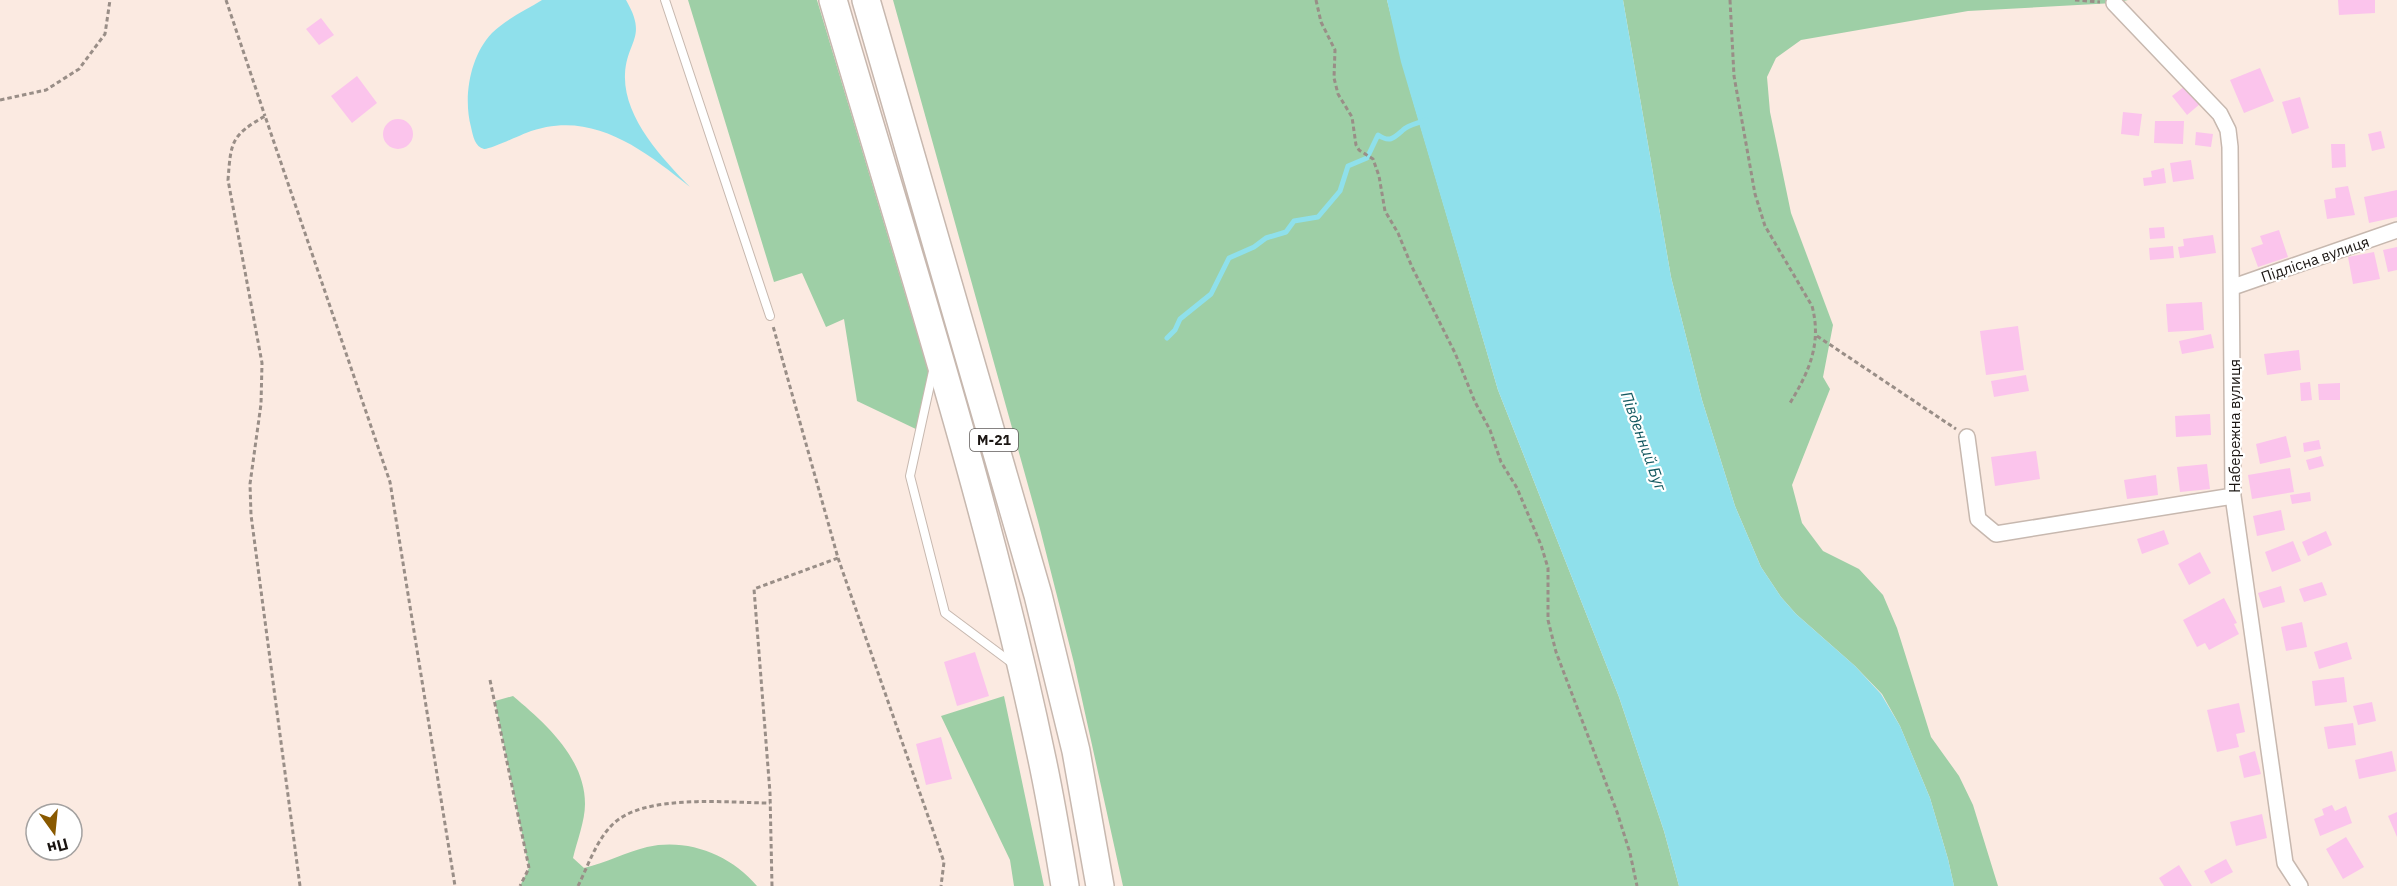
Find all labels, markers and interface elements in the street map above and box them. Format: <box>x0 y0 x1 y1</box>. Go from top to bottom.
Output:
street label: Підлісна вулиця <box>2258 232 2372 286</box>
street label: Набережна вулиця <box>2225 359 2244 493</box>
water label: Південний Буг <box>1617 389 1672 495</box>
road number: М-21 <box>970 429 1018 451</box>
north arrow <box>24 802 84 862</box>
text: Пн <box>45 834 71 859</box>

